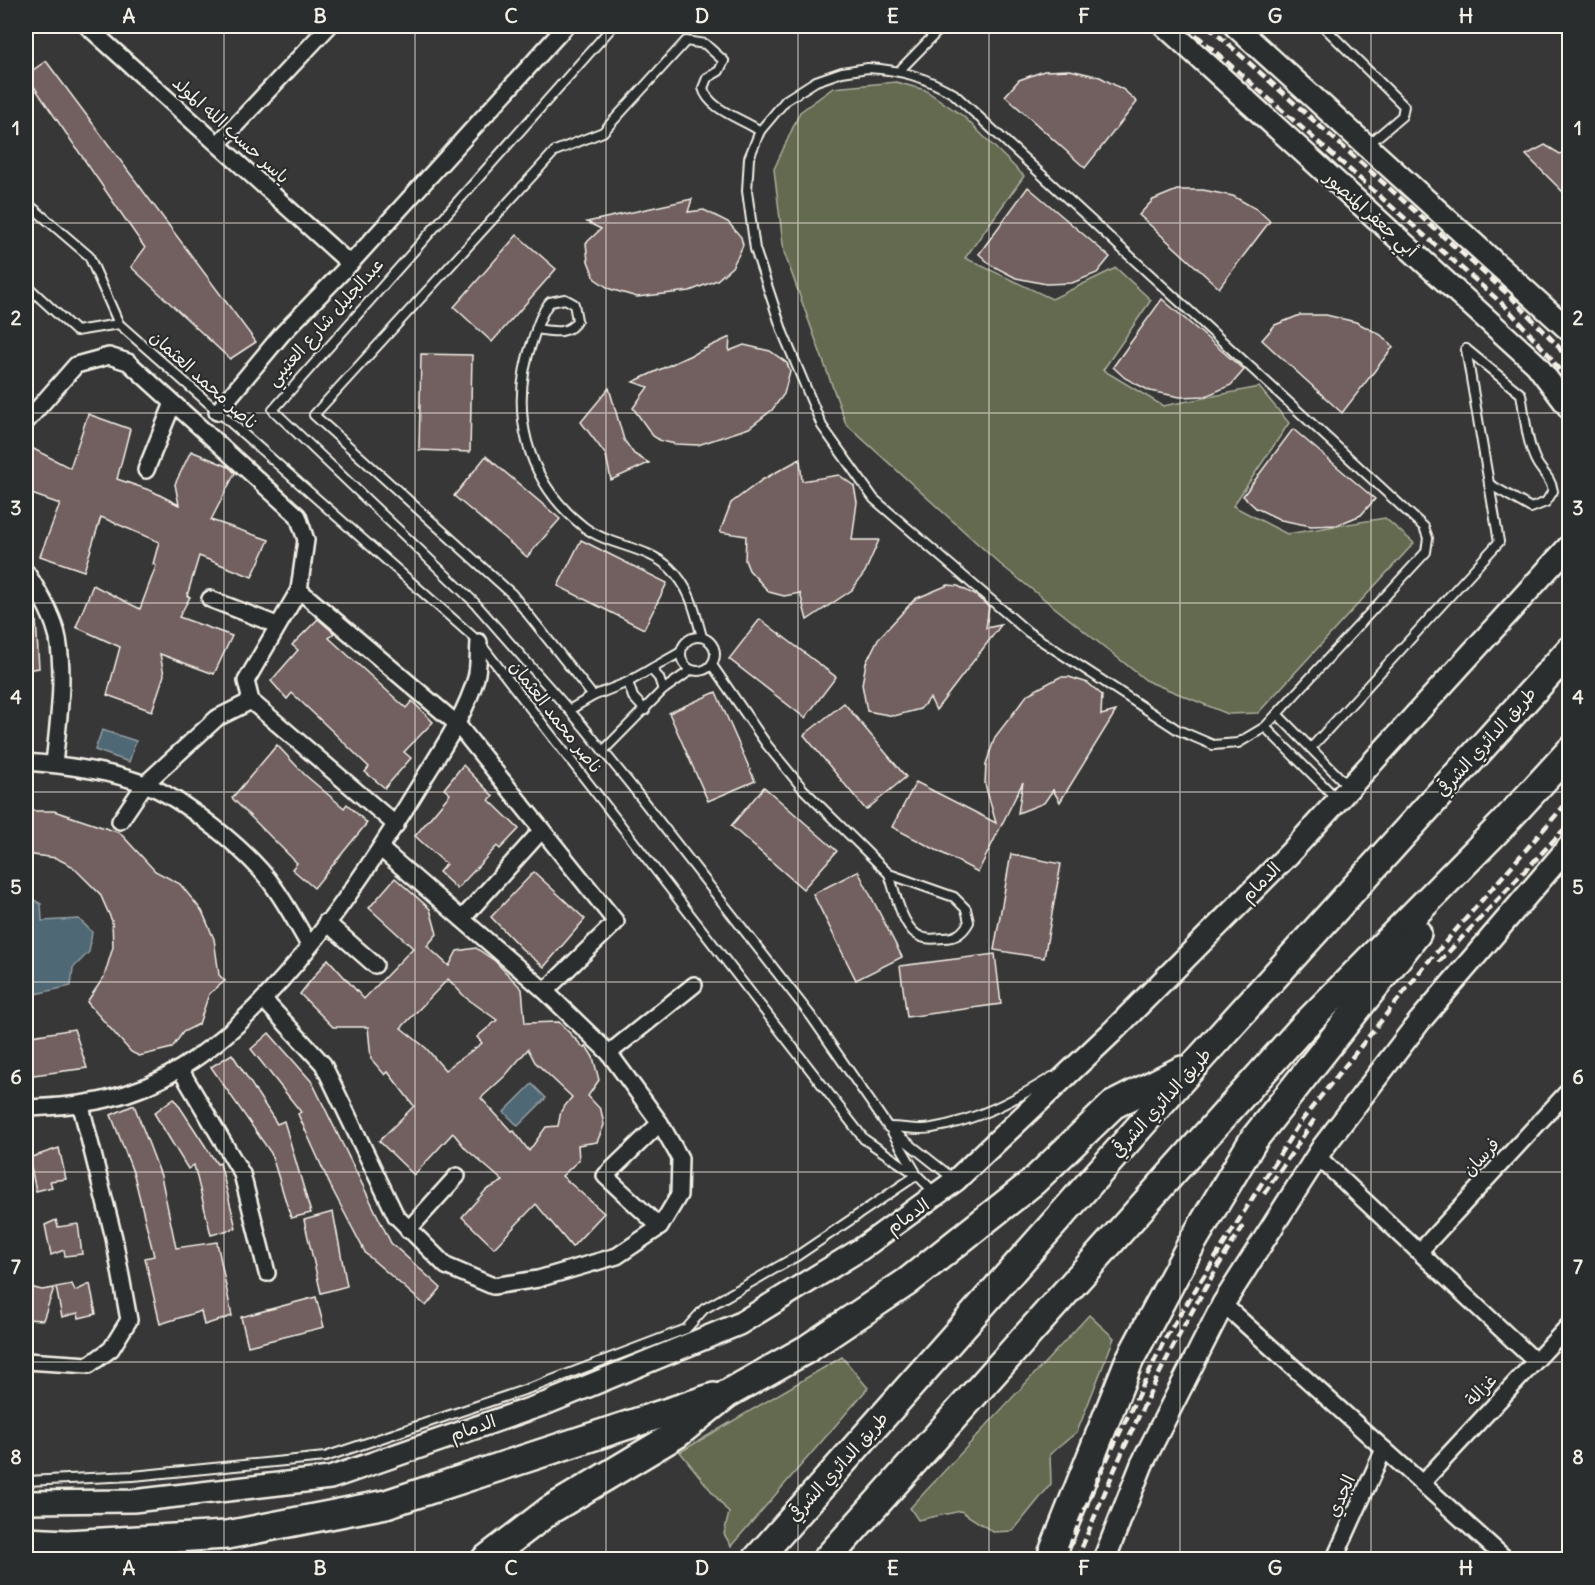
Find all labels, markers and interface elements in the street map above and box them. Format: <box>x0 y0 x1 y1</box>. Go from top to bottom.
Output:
text: A <box>123 3 136 28</box>
text: B <box>313 3 327 28</box>
text: C <box>504 3 518 28</box>
text: D <box>695 3 709 28</box>
text: E <box>887 3 899 28</box>
text: F <box>1078 3 1090 28</box>
text: G <box>1268 3 1282 28</box>
text: H <box>1459 3 1473 28</box>
street label: ياسر حسب الله المولد <box>168 71 295 188</box>
text: 1 <box>12 115 20 140</box>
text: 1 <box>1574 115 1582 140</box>
street label: أبي جعفر المنصور <box>1315 164 1423 266</box>
street label: عبدالجليل شارع العتيبي <box>261 253 392 394</box>
text: 2 <box>11 305 22 330</box>
text: 2 <box>1573 305 1584 330</box>
street label: ناصر محمد العثمان <box>145 325 263 434</box>
text: 3 <box>10 495 22 520</box>
text: 3 <box>1572 495 1584 520</box>
street label: ناصر محمد العثمان <box>505 655 608 778</box>
street label: طريق الدائري الشرقي <box>1430 682 1542 803</box>
text: 4 <box>10 684 22 709</box>
text: 4 <box>1572 684 1584 709</box>
street label: الدمام <box>1236 857 1288 909</box>
text: 5 <box>10 874 22 899</box>
text: 5 <box>1572 874 1584 899</box>
street label: طريق الدائري الشرقي <box>1105 1043 1217 1164</box>
text: 6 <box>10 1064 22 1089</box>
text: 6 <box>1572 1064 1584 1089</box>
street label: فرسان <box>1457 1133 1504 1181</box>
street label: الدمام <box>882 1193 935 1241</box>
text: 7 <box>11 1254 21 1279</box>
text: 7 <box>1573 1254 1583 1279</box>
street label: غزالة <box>1460 1369 1501 1411</box>
street label: طريق الدائري الشرقي <box>782 1407 894 1528</box>
street label: الدمام <box>447 1409 500 1449</box>
text: 8 <box>10 1444 22 1469</box>
text: 8 <box>1572 1444 1584 1469</box>
street label: الجدي <box>1321 1471 1362 1521</box>
text: A <box>123 1555 136 1580</box>
text: B <box>313 1555 327 1580</box>
text: C <box>504 1555 518 1580</box>
text: D <box>695 1555 709 1580</box>
text: E <box>887 1555 899 1580</box>
text: F <box>1078 1555 1090 1580</box>
text: G <box>1268 1555 1282 1580</box>
text: H <box>1459 1555 1473 1580</box>

